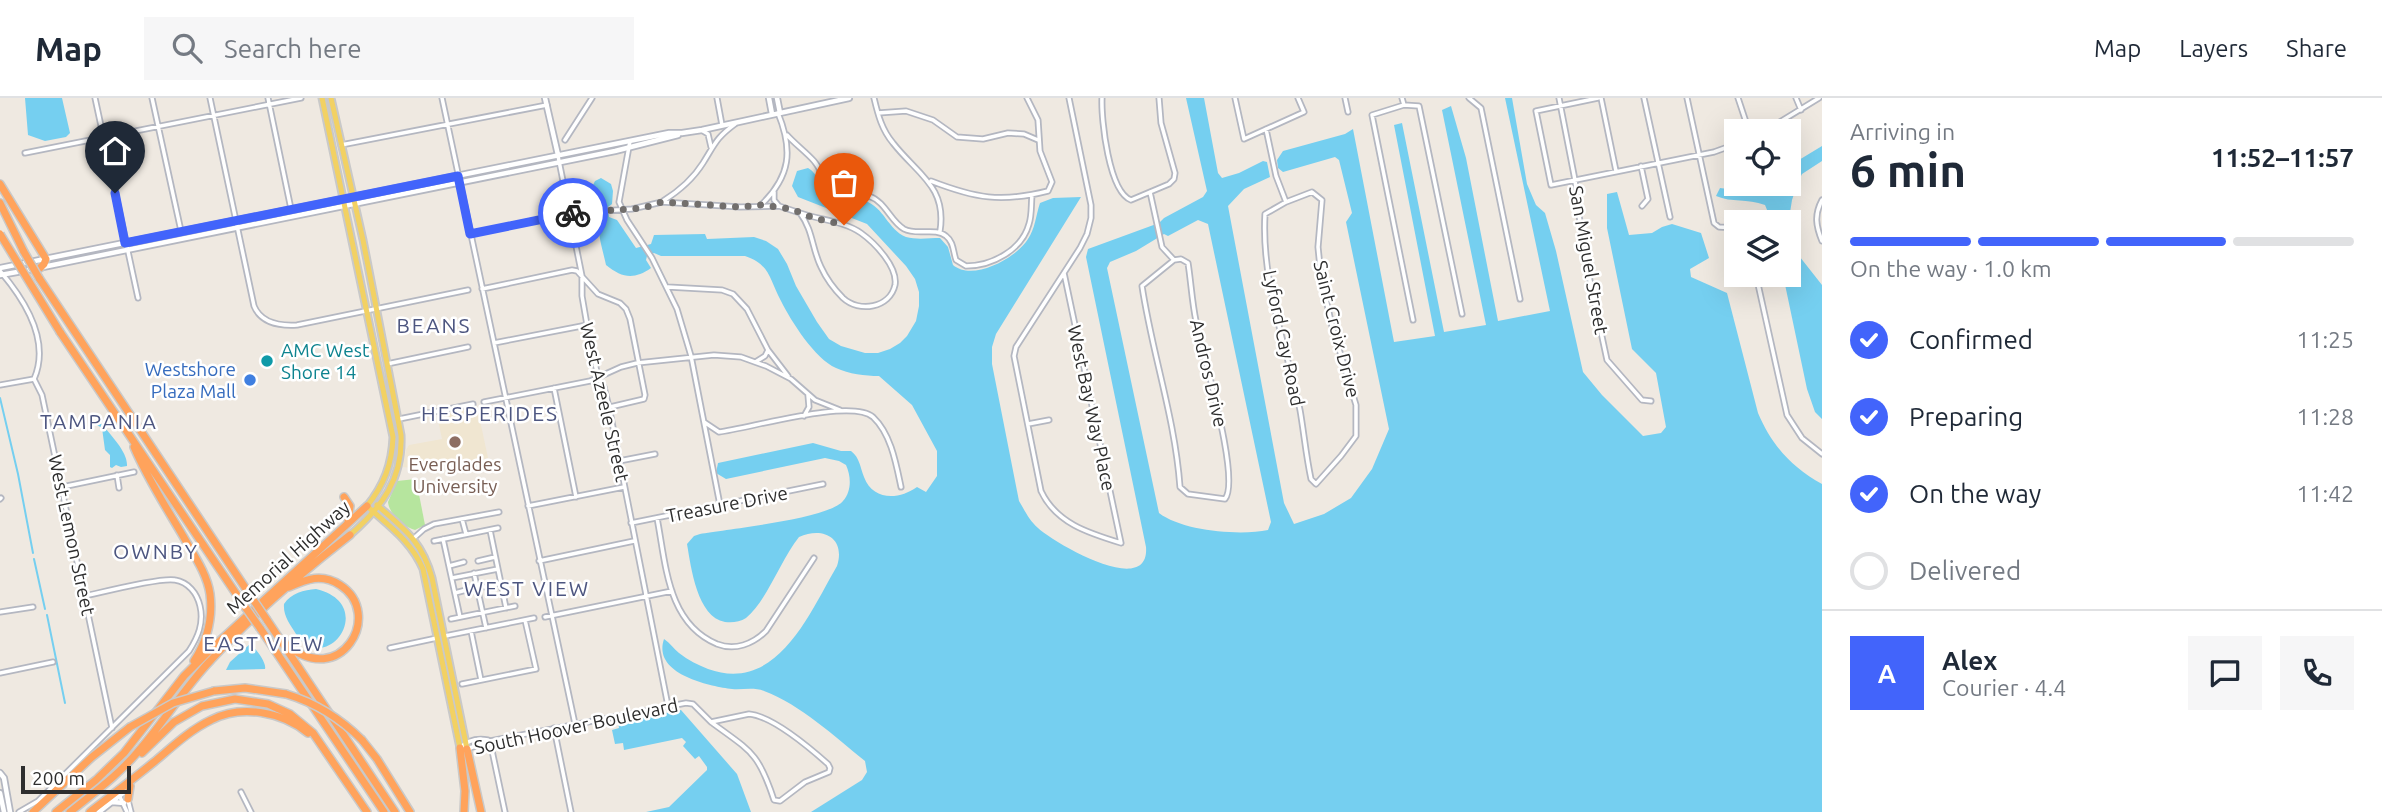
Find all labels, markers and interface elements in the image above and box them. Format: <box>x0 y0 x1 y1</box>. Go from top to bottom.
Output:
search box <box>144 17 634 80</box>
icon: search <box>168 29 206 67</box>
text: Map <box>35 30 102 67</box>
text: Search here <box>224 34 362 63</box>
text: Map <box>2094 35 2141 62</box>
text: Layers <box>2179 35 2248 62</box>
text: Share <box>2286 35 2347 62</box>
map controls <box>1724 119 1801 287</box>
button: locate <box>1724 119 1801 196</box>
text: Arriving in <box>1850 119 1955 144</box>
pin <box>85 121 145 193</box>
icon: home <box>96 132 134 170</box>
text: 11:52–11:57 <box>2211 143 2354 172</box>
text: 6 min <box>1850 144 1966 196</box>
pin <box>814 153 874 225</box>
icon: bag <box>825 164 863 202</box>
courier <box>538 178 608 248</box>
street label: San Miguel Street <box>1565 184 1613 337</box>
icon: bike <box>554 194 592 232</box>
button: layers <box>1724 210 1801 287</box>
text: On the way · 1.0 km <box>1850 256 2052 281</box>
street label: Saint Croix Drive <box>1309 258 1365 400</box>
street label: Lyford Cay Road <box>1259 268 1309 408</box>
district label: BEANS <box>396 313 472 337</box>
street label: Andros Drive <box>1186 317 1232 429</box>
street label: West Azeele Street <box>576 320 634 484</box>
icon: check <box>1850 321 1888 359</box>
street label: West Bay Way Place <box>1064 323 1120 493</box>
text: Confirmed <box>1909 325 2033 354</box>
text: 11:25 <box>2296 327 2354 352</box>
place label: AMC West Shore 14 <box>281 339 370 383</box>
marker: AMC West Shore 14 <box>259 353 275 369</box>
place label: Westshore Plaza Mall <box>145 358 236 402</box>
marker: Westshore Plaza Mall <box>242 372 258 388</box>
icon: check <box>1850 398 1888 436</box>
district label: HESPERIDES <box>421 401 559 425</box>
text: Preparing <box>1909 402 2023 431</box>
text: 11:28 <box>2296 404 2354 429</box>
district label: TAMPANIA <box>40 409 158 433</box>
marker: Everglades University <box>447 434 463 450</box>
street label: West Lemon Street <box>44 453 100 618</box>
place label: Everglades University <box>409 453 501 497</box>
icon: check <box>1850 475 1888 513</box>
text: On the way <box>1909 479 2041 508</box>
street label: Treasure Drive <box>664 481 790 527</box>
text: 11:42 <box>2296 481 2354 506</box>
street label: Memorial Highway <box>222 496 354 618</box>
district label: OWNBY <box>113 539 199 563</box>
text: Delivered <box>1909 556 2021 585</box>
district label: WEST VIEW <box>464 576 590 600</box>
district label: EAST VIEW <box>203 631 325 655</box>
button: chat <box>2188 636 2262 710</box>
button: phone <box>2280 636 2354 710</box>
text: Alex <box>1942 646 1997 675</box>
text: A <box>1878 659 1896 688</box>
text: Courier · 4.4 <box>1942 675 2066 700</box>
street label: South Hoover Boulevard <box>472 694 680 758</box>
scale bar <box>21 763 131 795</box>
text: 200 m <box>32 767 85 789</box>

